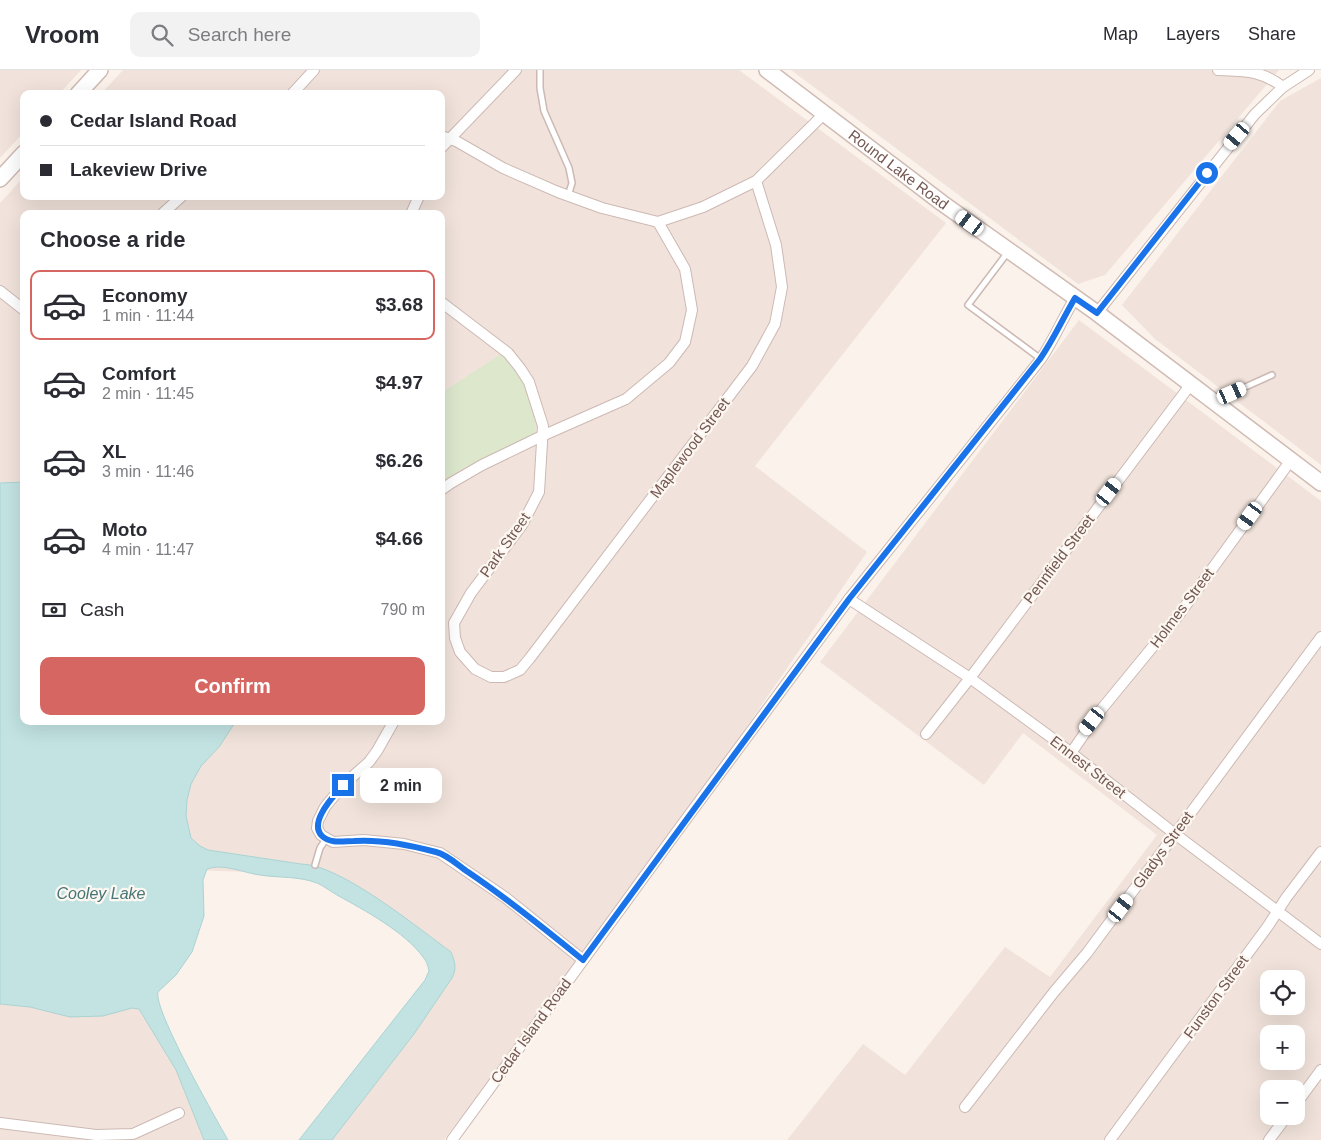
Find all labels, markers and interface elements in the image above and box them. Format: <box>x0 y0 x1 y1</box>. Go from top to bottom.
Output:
search box <box>130 12 480 57</box>
text: Vroom <box>25 21 100 48</box>
icon: search <box>148 21 176 49</box>
text: Search here <box>188 24 291 45</box>
text: Map <box>1103 24 1138 44</box>
text: Layers <box>1166 24 1220 44</box>
text: Share <box>1248 24 1296 44</box>
text: Cedar Island Road <box>70 110 237 131</box>
car <box>1221 120 1252 152</box>
street label: Round Lake Road <box>845 126 952 213</box>
text: Lakeview Drive <box>70 159 207 180</box>
route start <box>1196 162 1218 184</box>
car <box>953 208 986 238</box>
text: Choose a ride <box>40 227 185 252</box>
icon: car <box>42 283 87 328</box>
text: Economy <box>102 285 188 306</box>
text: $3.68 <box>375 294 423 315</box>
text: 1 min · 11:44 <box>102 307 194 324</box>
icon: car <box>42 361 87 406</box>
text: Comfort <box>102 363 176 384</box>
text: $4.97 <box>375 372 423 393</box>
car <box>1215 380 1248 406</box>
text: 2 min · 11:45 <box>102 385 194 402</box>
street label: Maplewood Street <box>646 394 733 501</box>
icon: car <box>42 439 87 484</box>
text: XL <box>102 441 126 462</box>
text: $6.26 <box>375 450 423 471</box>
text: 3 min · 11:46 <box>102 463 194 480</box>
car <box>1093 476 1124 508</box>
car <box>1235 499 1264 533</box>
street label: Park Street <box>476 508 534 580</box>
street label: Pennfield Street <box>1020 510 1098 606</box>
icon: car <box>42 517 87 562</box>
text: Moto <box>102 519 147 540</box>
text: $4.66 <box>375 528 423 549</box>
text: 4 min · 11:47 <box>102 541 194 558</box>
street label: Holmes Street <box>1146 564 1217 651</box>
icon: cash <box>40 596 68 624</box>
text: Cash <box>80 599 124 620</box>
text: 790 m <box>381 601 425 618</box>
button: Confirm <box>40 657 425 715</box>
car <box>1076 705 1107 737</box>
street label: Ennest Street <box>1047 732 1130 802</box>
callout: 2 min <box>360 768 443 802</box>
route end <box>332 774 354 796</box>
text: 2 min <box>380 777 422 794</box>
street label: Gladys Street <box>1129 807 1197 891</box>
water label: Cooley Lake <box>57 885 146 902</box>
car <box>1105 892 1136 924</box>
street label: Funston Street <box>1180 951 1252 1042</box>
map controls <box>1260 970 1305 1125</box>
button: locate <box>1260 970 1305 1015</box>
street label: Cedar Island Road <box>487 975 574 1086</box>
button: + <box>1260 1025 1305 1070</box>
button: − <box>1260 1080 1305 1125</box>

